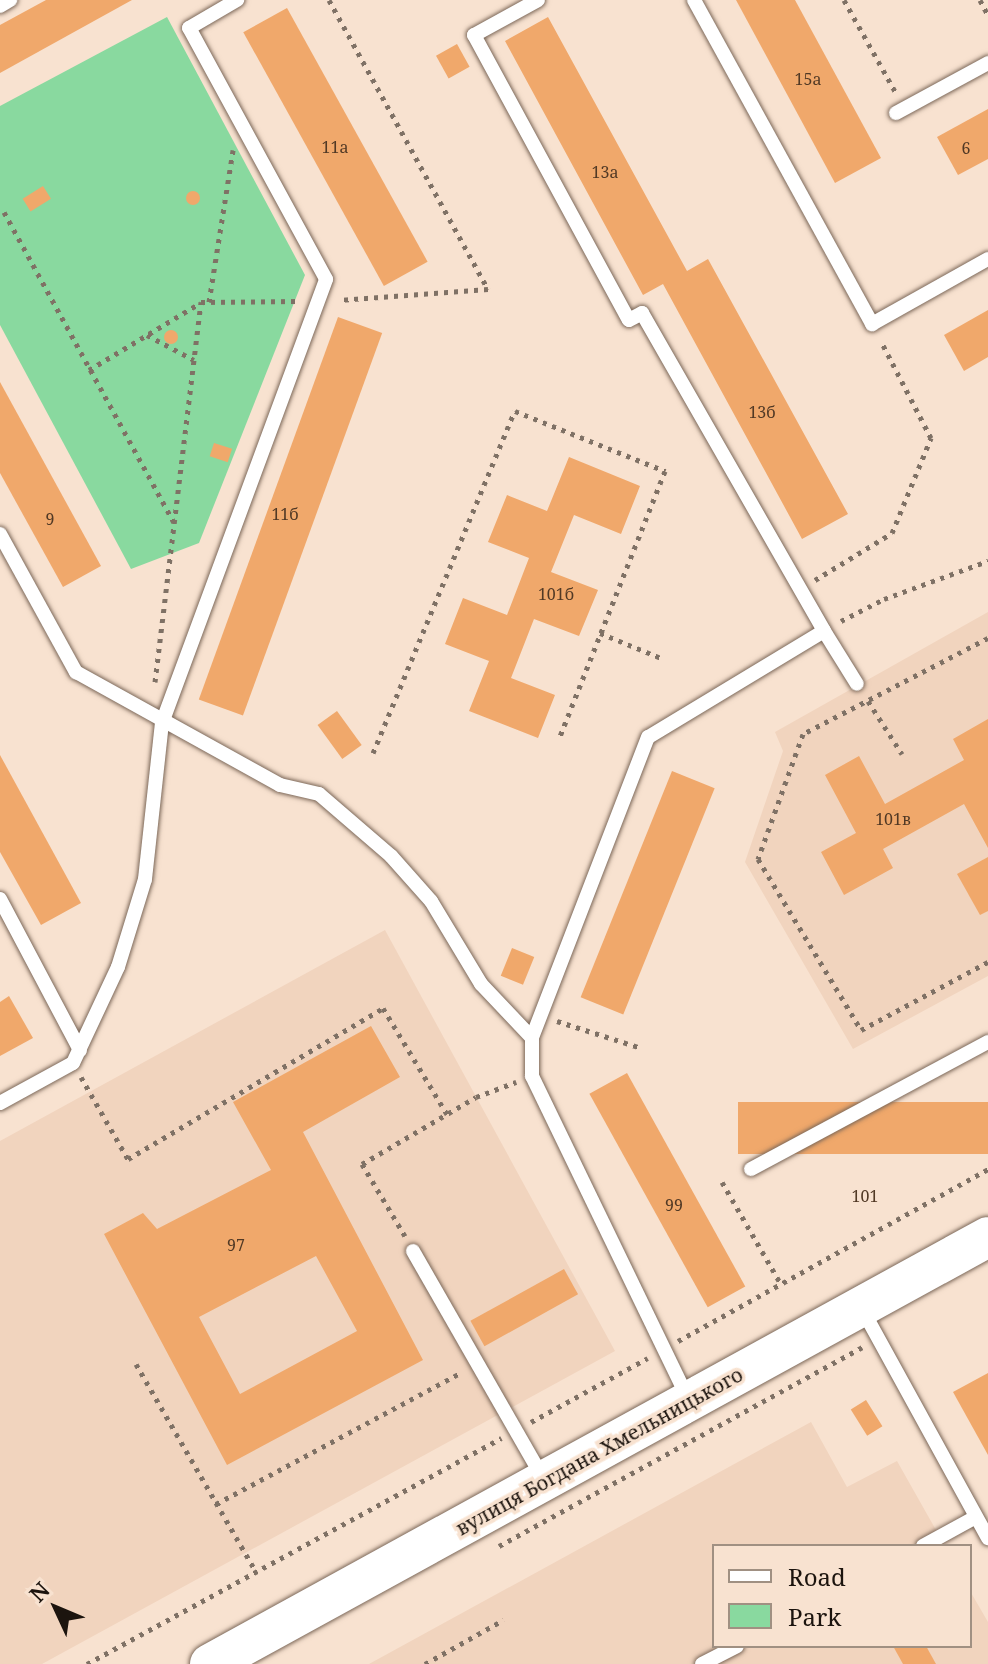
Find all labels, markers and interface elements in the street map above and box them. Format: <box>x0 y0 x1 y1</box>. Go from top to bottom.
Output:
house number: 15а <box>794 69 822 89</box>
house number: 11а <box>321 137 349 157</box>
house number: 6 <box>962 138 970 158</box>
house number: 13а <box>591 162 619 182</box>
house number: 13б <box>748 402 776 422</box>
house number: 11б <box>271 504 299 524</box>
house number: 9 <box>46 509 54 529</box>
house number: 101б <box>538 584 574 604</box>
house number: 101в <box>875 809 911 829</box>
house number: 101 <box>852 1186 878 1206</box>
house number: 99 <box>665 1195 683 1215</box>
house number: 97 <box>227 1235 245 1255</box>
street label: вулиця Богдана Хмельницького <box>451 1362 747 1540</box>
legend <box>712 1544 972 1648</box>
text: Road <box>788 1560 846 1593</box>
north arrow <box>16 1568 96 1648</box>
text: N <box>22 1575 56 1608</box>
text: Park <box>788 1600 841 1633</box>

